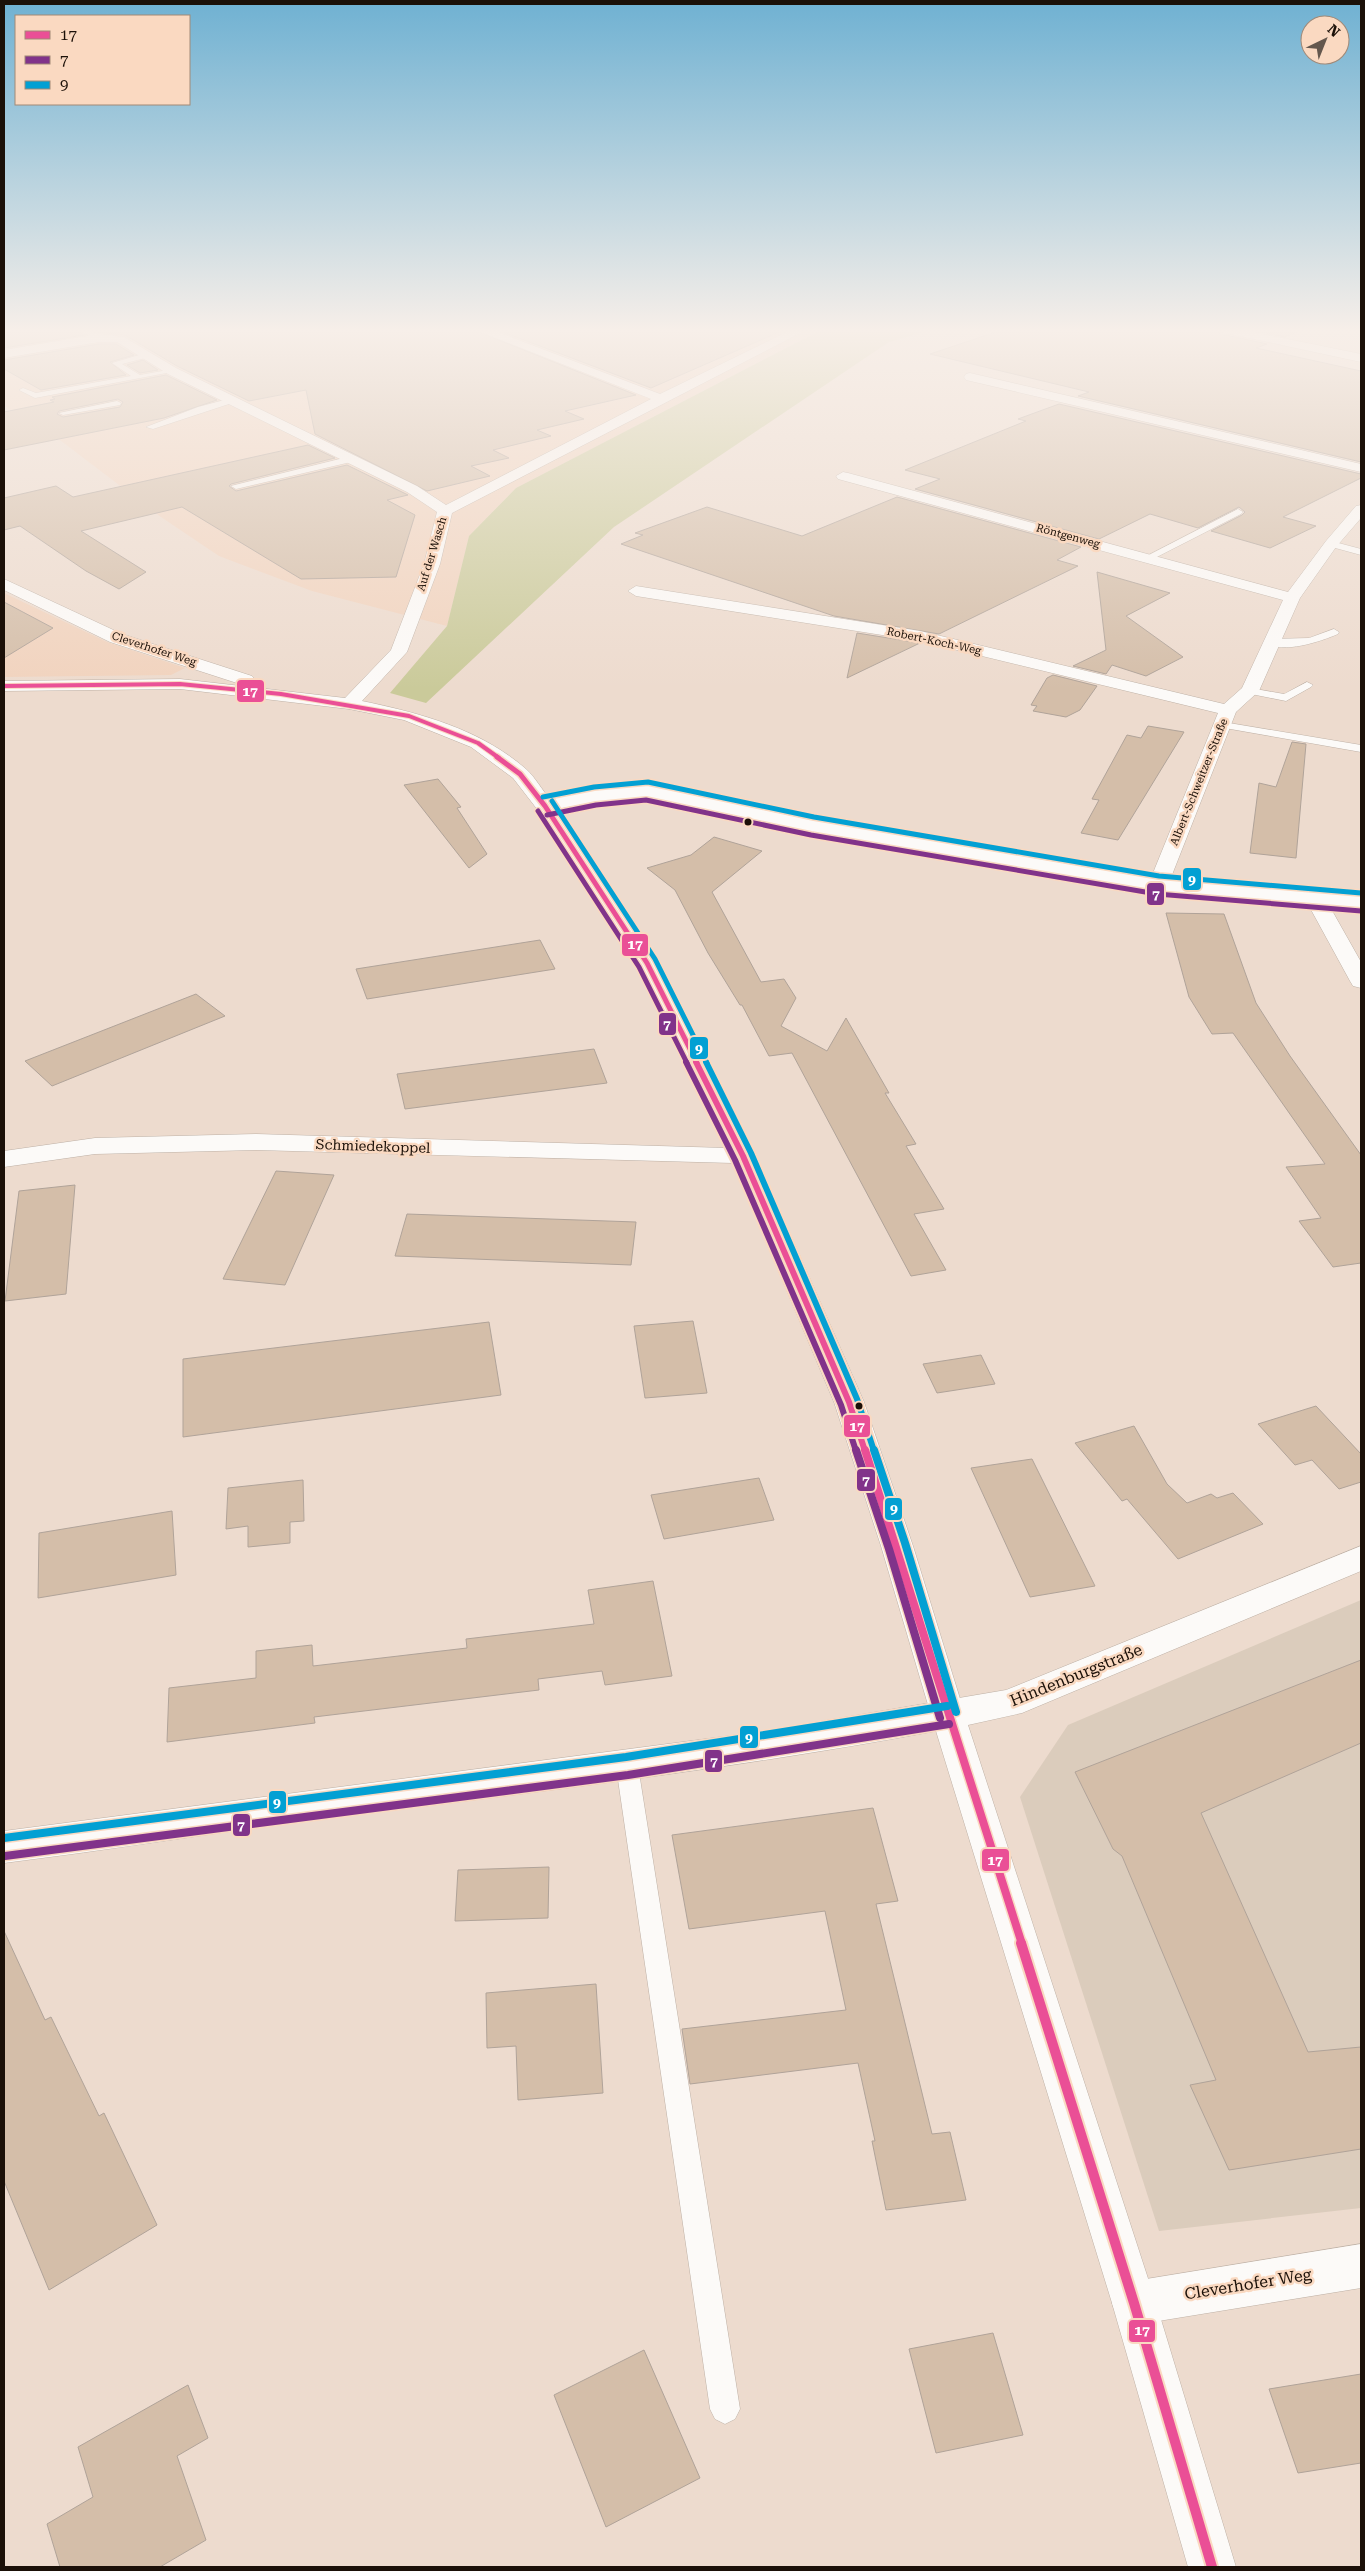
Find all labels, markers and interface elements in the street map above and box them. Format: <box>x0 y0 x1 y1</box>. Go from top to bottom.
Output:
legend <box>15 15 190 105</box>
north arrow <box>1300 15 1350 65</box>
text: N <box>1324 21 1343 40</box>
text: 17 <box>60 26 77 44</box>
text: 7 <box>60 51 68 69</box>
text: 9 <box>60 76 68 94</box>
street label: Auf der Wasch <box>415 515 449 593</box>
street label: Röntgenweg <box>1035 521 1102 551</box>
street label: Robert-Koch-Weg <box>886 625 983 658</box>
street label: Cleverhofer Weg <box>110 629 199 669</box>
line badge: 17 <box>236 679 265 703</box>
text: 17 <box>242 683 258 699</box>
street label: Albert-Schweitzer-Straße <box>1168 717 1230 847</box>
unlabelled marker <box>743 817 753 827</box>
line badge: 9 <box>1182 867 1202 891</box>
text: 9 <box>1188 871 1196 887</box>
line badge: 7 <box>1146 882 1165 906</box>
text: 7 <box>1152 886 1160 902</box>
line badge: 17 <box>621 933 649 957</box>
text: 17 <box>627 936 643 952</box>
line badge: 7 <box>658 1012 677 1036</box>
text: 7 <box>663 1016 671 1032</box>
line badge: 9 <box>689 1036 709 1060</box>
text: 9 <box>695 1040 703 1056</box>
street label: Schmiedekoppel <box>315 1136 431 1156</box>
unlabelled marker <box>854 1401 864 1411</box>
line badge: 17 <box>843 1414 871 1438</box>
text: 17 <box>849 1418 865 1434</box>
line badge: 7 <box>856 1468 876 1492</box>
text: 7 <box>862 1472 870 1488</box>
line badge: 9 <box>884 1497 903 1521</box>
text: 9 <box>890 1500 898 1516</box>
street label: Hindenburgstraße <box>1007 1640 1145 1710</box>
line badge: 9 <box>739 1725 759 1749</box>
text: 9 <box>745 1729 753 1745</box>
line badge: 7 <box>704 1749 723 1773</box>
text: 7 <box>710 1753 718 1769</box>
line badge: 9 <box>268 1790 287 1814</box>
text: 9 <box>273 1794 281 1810</box>
line badge: 7 <box>232 1813 251 1837</box>
text: 7 <box>237 1817 245 1833</box>
line badge: 17 <box>981 1848 1010 1872</box>
text: 17 <box>987 1852 1003 1868</box>
street label: Cleverhofer Weg <box>1183 2264 1314 2303</box>
line badge: 17 <box>1128 2319 1156 2343</box>
text: 17 <box>1134 2322 1150 2338</box>

